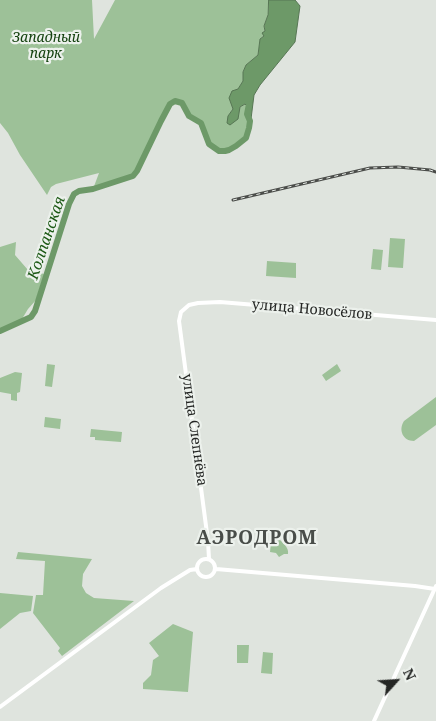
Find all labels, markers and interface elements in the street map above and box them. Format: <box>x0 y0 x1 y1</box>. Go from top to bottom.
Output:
park label: Западный парк <box>12 30 80 62</box>
water label: Колпанская <box>24 194 70 282</box>
street label: улица Новосёлов <box>251 296 373 324</box>
street label: улица Слепнёва <box>178 373 210 487</box>
district label: АЭРОДРОМ <box>195 528 319 550</box>
north arrow <box>371 656 421 706</box>
text: N <box>399 665 421 683</box>

